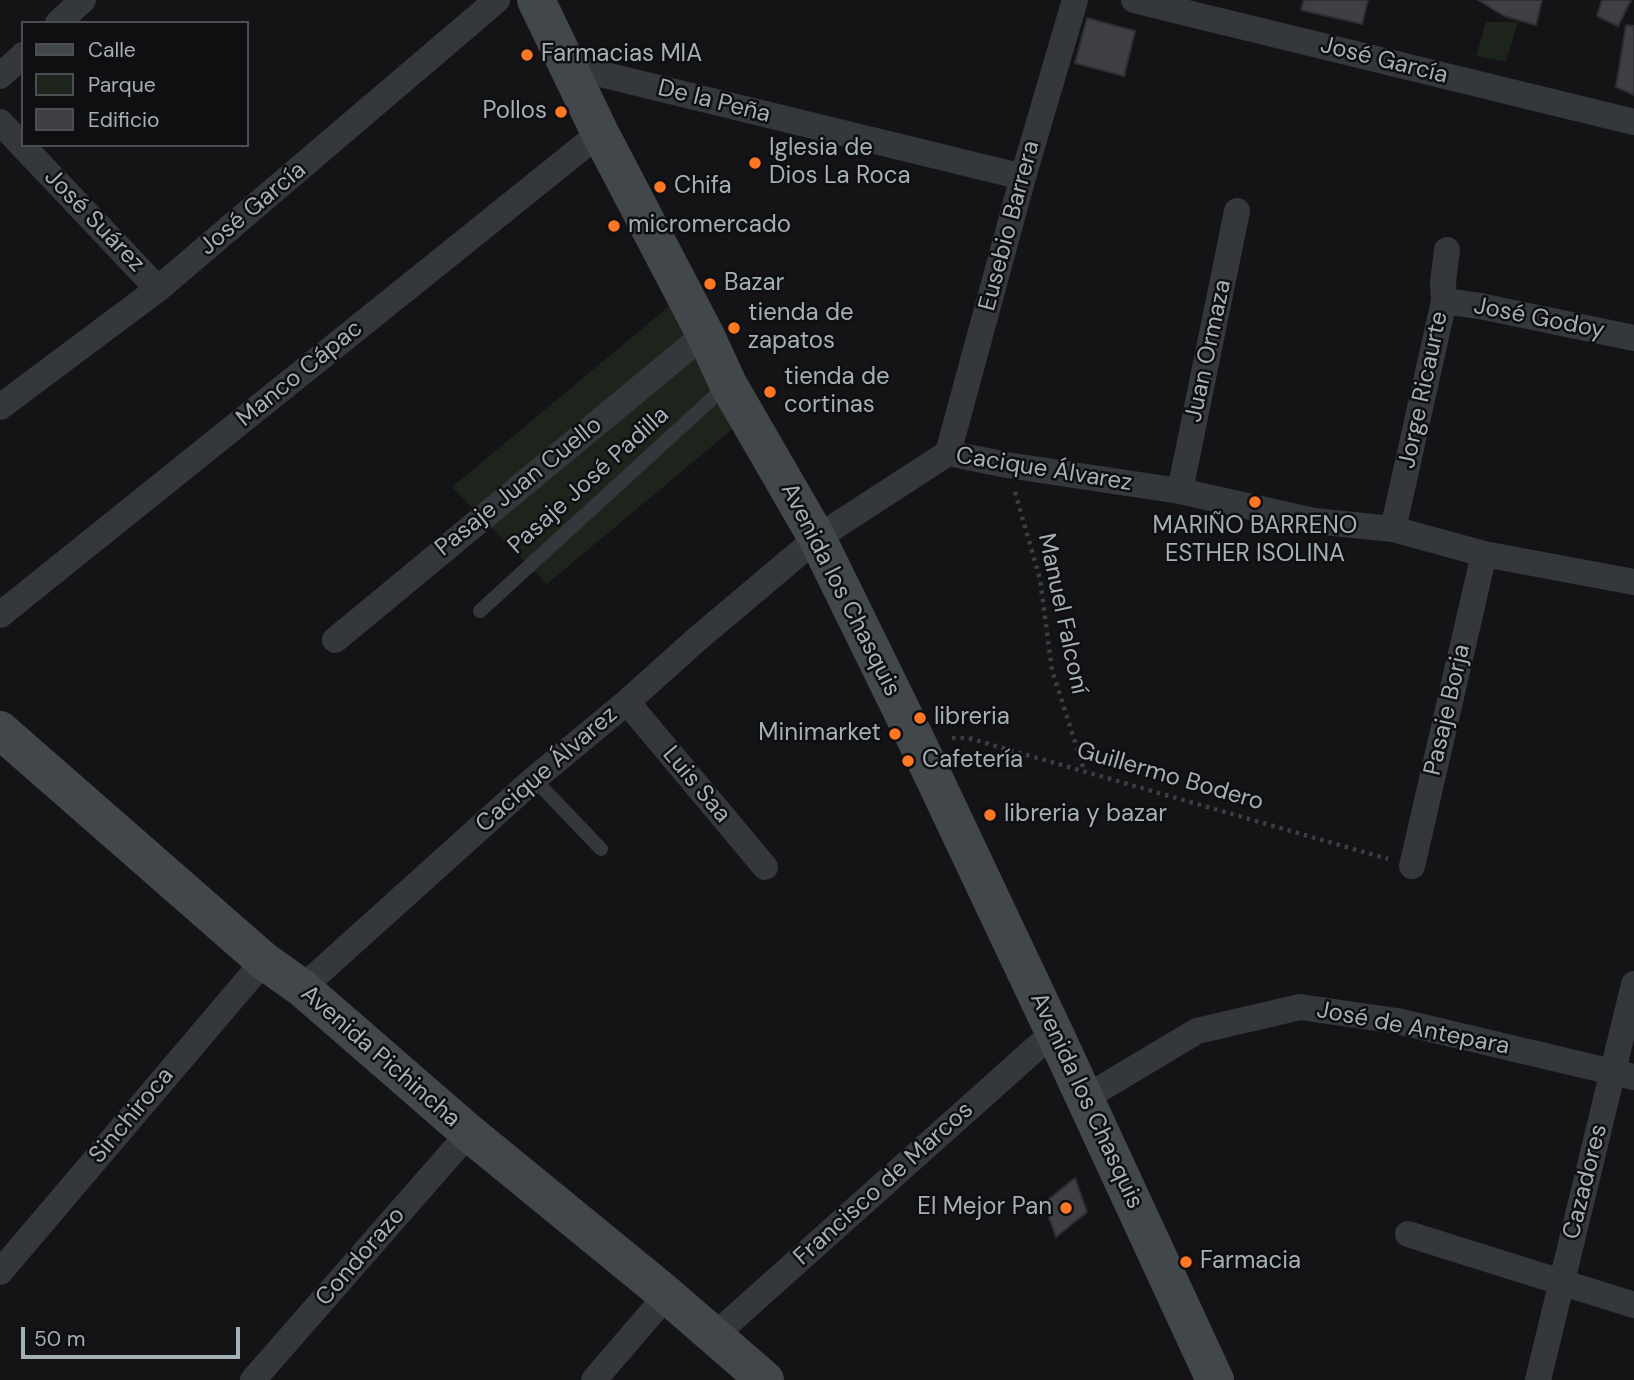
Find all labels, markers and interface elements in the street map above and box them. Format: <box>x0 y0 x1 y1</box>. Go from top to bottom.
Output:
legend <box>21 21 248 147</box>
street label: José García <box>1317 31 1451 91</box>
text: Calle <box>88 36 136 64</box>
place label: Farmacias MIA <box>541 41 702 69</box>
marker: Farmacias MIA <box>519 47 535 63</box>
text: Parque <box>88 71 156 99</box>
street label: De la Peña <box>655 74 773 130</box>
place label: Pollos <box>483 98 547 126</box>
marker: Pollos <box>553 104 569 120</box>
text: Edificio <box>88 106 159 134</box>
place label: Iglesia de Dios La Roca <box>769 135 911 191</box>
street label: Eusebio Barrera <box>973 138 1047 314</box>
marker: Iglesia de Dios La Roca <box>747 155 763 171</box>
street label: José García <box>194 156 312 262</box>
street label: José Suárez <box>38 163 150 279</box>
place label: Chifa <box>674 173 732 201</box>
marker: Chifa <box>652 179 668 195</box>
place label: micromercado <box>628 212 791 240</box>
marker: micromercado <box>606 218 622 234</box>
place label: Bazar <box>724 270 784 298</box>
marker: Bazar <box>702 276 718 292</box>
street label: Juan Ormaza <box>1180 277 1238 425</box>
street label: José Godoy <box>1471 292 1607 346</box>
place label: tienda de zapatos <box>748 300 854 356</box>
street label: Jorge Ricaurte <box>1393 309 1455 471</box>
street label: Manco Cápac <box>231 315 369 433</box>
marker: tienda de zapatos <box>726 320 742 336</box>
place label: tienda de cortinas <box>784 364 890 420</box>
marker: tienda de cortinas <box>762 384 778 400</box>
street label: Pasaje José Padilla <box>503 401 675 561</box>
street label: Pasaje Juan Cuello <box>430 411 608 563</box>
street label: Cacique Álvarez <box>954 442 1134 498</box>
street label: Avenida los Chasquis <box>774 479 906 701</box>
marker: MARIÑO BARRENO ESTHER ISOLINA <box>1247 494 1263 510</box>
place label: MARIÑO BARRENO ESTHER ISOLINA <box>1153 513 1357 569</box>
street label: Manuel Falconí <box>1031 531 1093 697</box>
street label: Pasaje Borja <box>1419 642 1477 778</box>
street label: Cacique Álvarez <box>470 701 624 839</box>
place label: libreria <box>934 704 1010 732</box>
marker: libreria <box>912 710 928 726</box>
place label: Minimarket <box>758 720 881 748</box>
marker: Minimarket <box>887 726 903 742</box>
street label: Guillermo Bodero <box>1073 737 1267 817</box>
street label: Luis Saa <box>656 741 736 829</box>
place label: Cafetería <box>922 747 1023 775</box>
marker: Cafetería <box>900 753 916 769</box>
place label: libreria y bazar <box>1004 801 1167 829</box>
marker: libreria y bazar <box>982 807 998 823</box>
street label: Avenida Pichincha <box>294 980 466 1134</box>
street label: Avenida los Chasquis <box>1023 988 1149 1214</box>
street label: José de Antepara <box>1314 996 1512 1062</box>
street label: Sinchiroca <box>84 1062 180 1170</box>
street label: Francisco de Marcos <box>788 1096 980 1272</box>
street label: Cazadores <box>1558 1121 1614 1243</box>
place label: El Mejor Pan <box>917 1194 1052 1222</box>
marker: El Mejor Pan <box>1058 1200 1074 1216</box>
street label: Condorazo <box>310 1202 412 1312</box>
place label: Farmacia <box>1200 1248 1301 1276</box>
marker: Farmacia <box>1178 1254 1194 1270</box>
scale bar <box>24 1314 243 1358</box>
text: 50 m <box>34 1325 85 1353</box>

